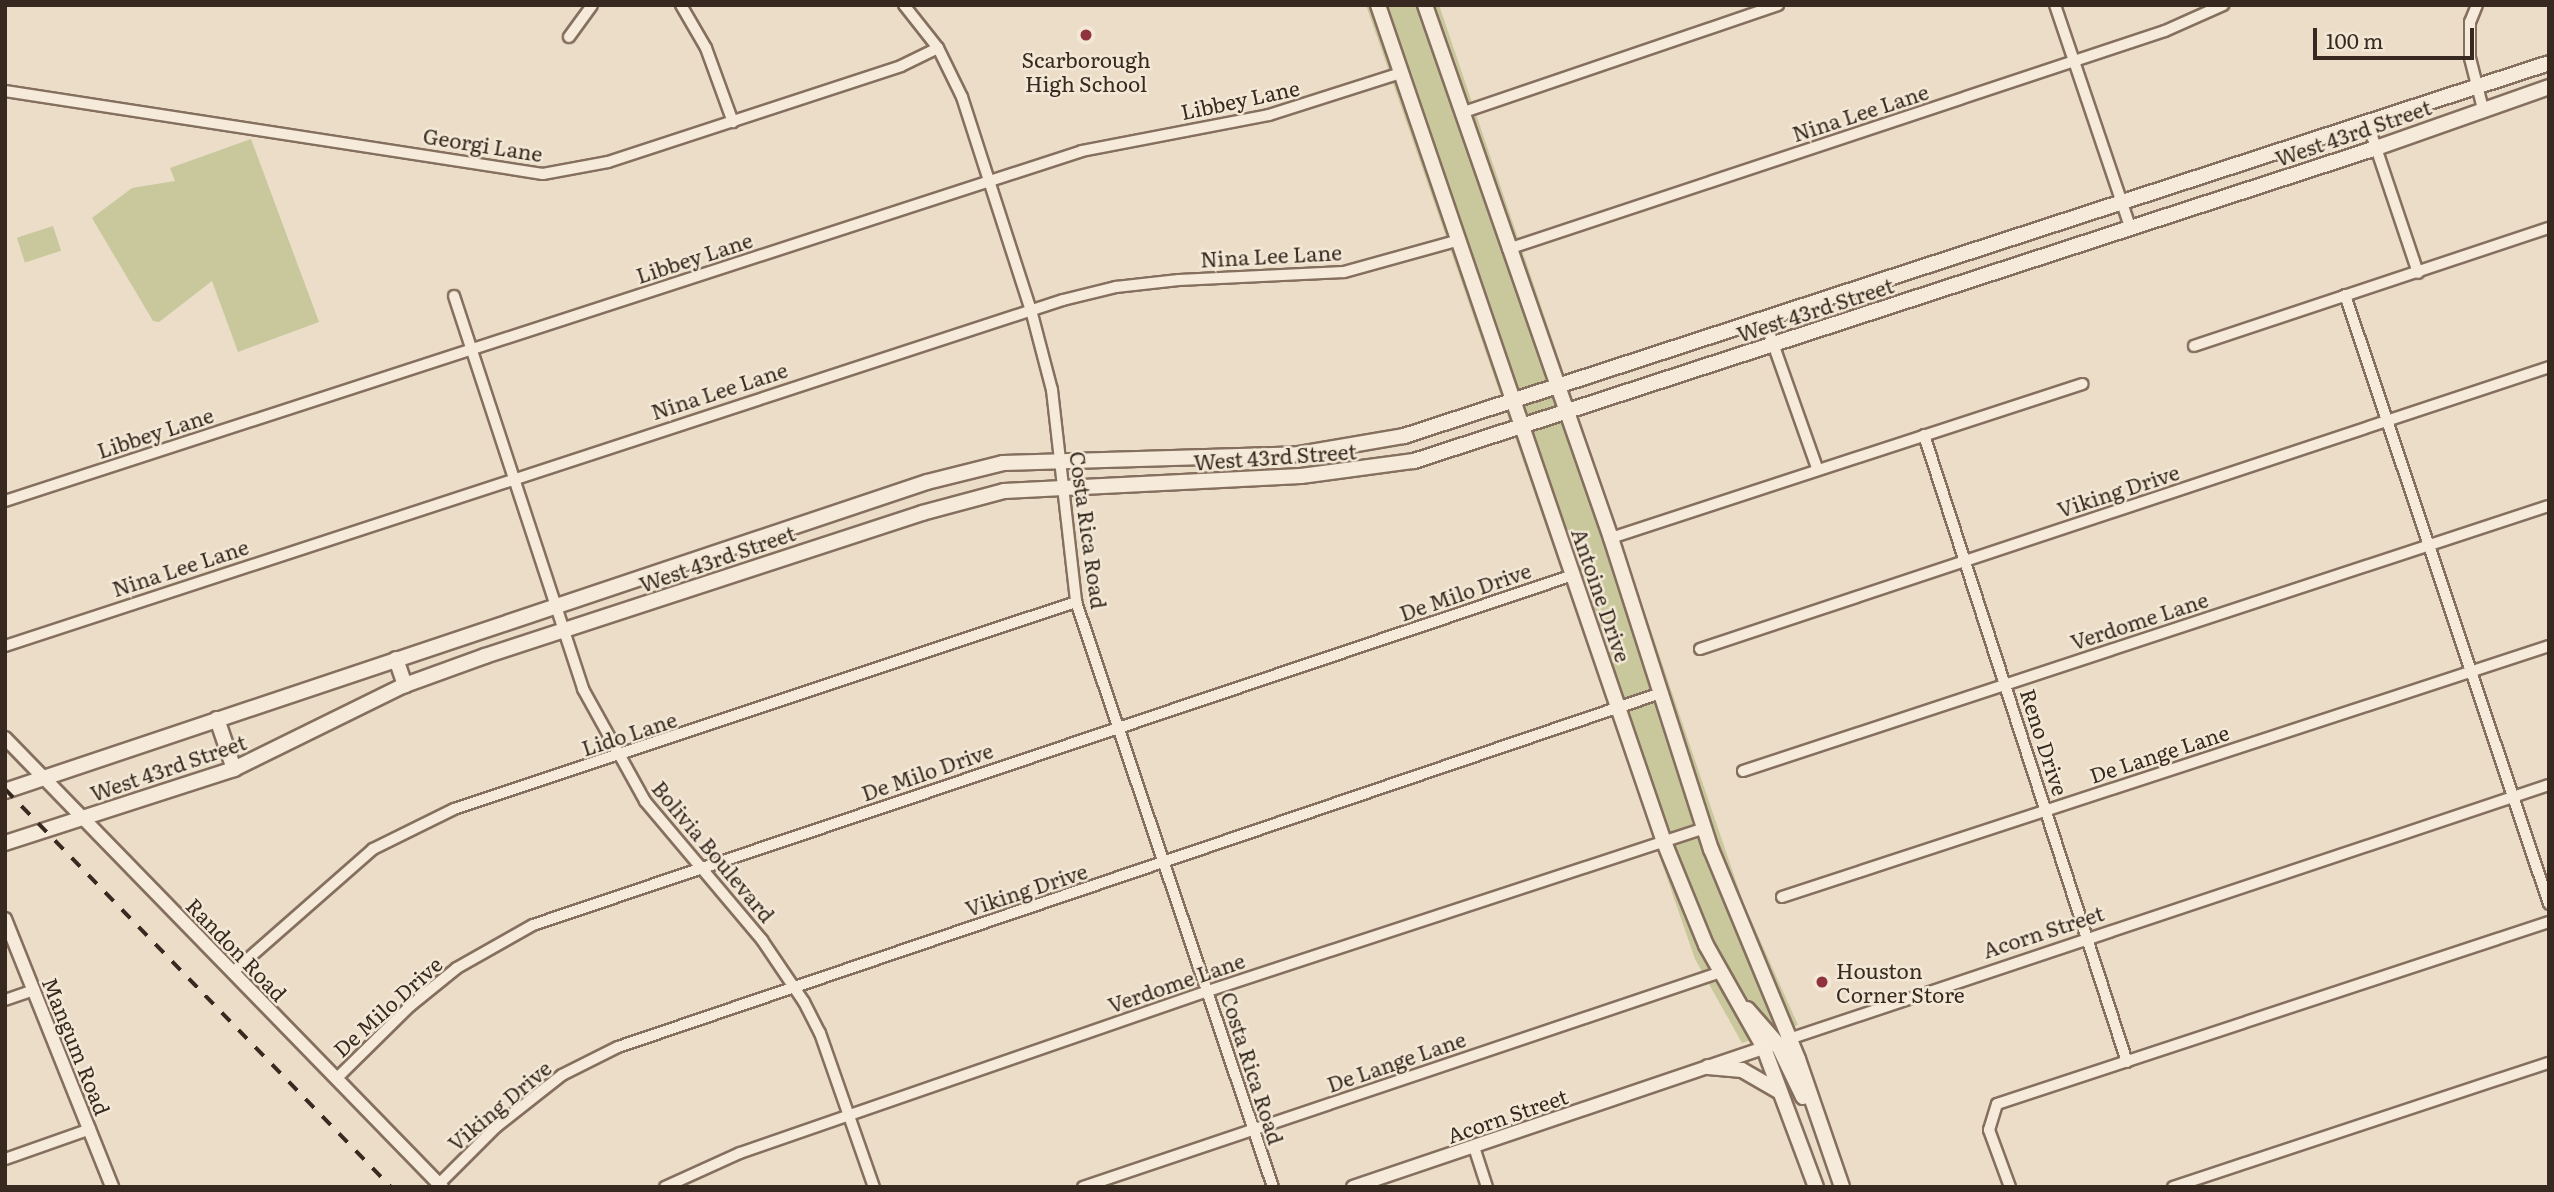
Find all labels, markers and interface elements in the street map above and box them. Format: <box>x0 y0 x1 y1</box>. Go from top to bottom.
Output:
scale bar <box>2316 14 2477 58</box>
text: 100 m <box>2326 24 2383 55</box>
marker: Scarborough High School <box>1078 27 1094 43</box>
place label: Scarborough High School <box>1021 46 1151 96</box>
street label: Libbey Lane <box>1178 74 1302 124</box>
street label: Nina Lee Lane <box>1789 78 1931 146</box>
street label: West 43rd Street <box>2272 93 2434 171</box>
street label: Georgi Lane <box>421 122 545 166</box>
street label: Libbey Lane <box>633 226 755 288</box>
street label: Nina Lee Lane <box>1200 239 1342 271</box>
street label: West 43rd Street <box>1733 272 1897 346</box>
street label: Nina Lee Lane <box>648 356 790 424</box>
street label: Libbey Lane <box>94 401 216 463</box>
street label: West 43rd Street <box>1193 438 1357 474</box>
street label: Costa Rica Road <box>1065 450 1113 610</box>
street label: Viking Drive <box>2054 458 2182 522</box>
street label: West 43rd Street <box>636 519 798 597</box>
street label: Antoine Drive <box>1567 525 1637 665</box>
street label: Nina Lee Lane <box>109 533 251 601</box>
street label: De Milo Drive <box>1396 557 1534 625</box>
street label: Verdome Lane <box>2067 586 2211 654</box>
street label: Reno Drive <box>2016 685 2074 799</box>
street label: Lido Lane <box>578 706 680 760</box>
street label: De Lange Lane <box>2086 719 2232 787</box>
street label: West 43rd Street <box>87 728 249 806</box>
street label: De Milo Drive <box>858 737 996 805</box>
street label: Bolivia Boulevard <box>648 775 780 927</box>
street label: Viking Drive <box>962 857 1090 921</box>
street label: Randon Road <box>182 892 292 1006</box>
street label: Acorn Street <box>1979 900 2107 962</box>
street label: Verdome Lane <box>1104 947 1248 1017</box>
street label: De Milo Drive <box>327 951 447 1061</box>
place label: Houston Corner Store <box>1836 957 1965 1007</box>
street label: Mangum Road <box>38 974 116 1118</box>
marker: Houston Corner Store <box>1814 974 1830 990</box>
street label: Costa Rica Road <box>1216 989 1290 1147</box>
street label: De Lange Lane <box>1323 1025 1469 1097</box>
street label: Viking Drive <box>442 1055 556 1155</box>
street label: Acorn Street <box>1443 1083 1571 1147</box>

